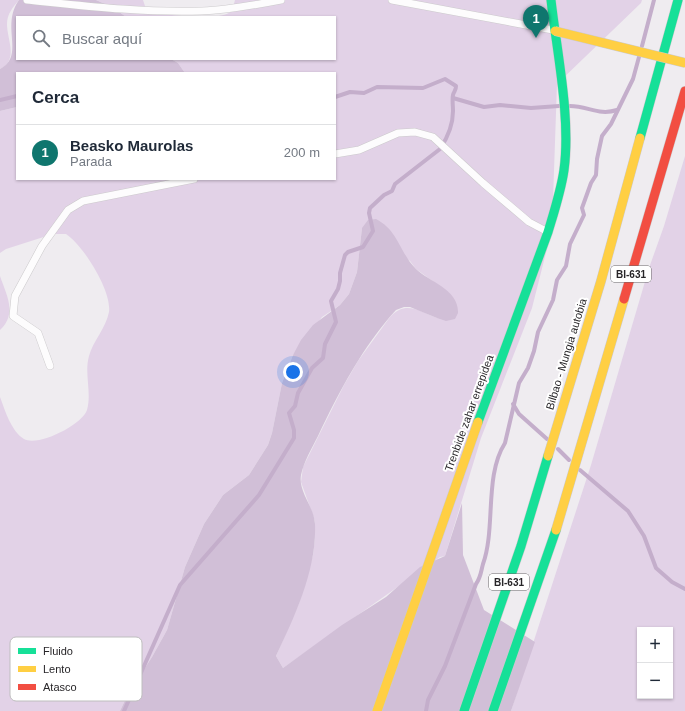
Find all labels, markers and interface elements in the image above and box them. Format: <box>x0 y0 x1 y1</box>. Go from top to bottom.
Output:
pin: 1 <box>523 5 549 38</box>
search box <box>16 16 336 60</box>
icon: search <box>30 27 52 49</box>
text: Buscar aquí <box>62 30 142 47</box>
text: Cerca <box>32 88 79 107</box>
text: Beasko Maurolas <box>70 137 193 154</box>
text: 1 <box>41 145 49 160</box>
text: 200 m <box>284 145 320 160</box>
text: Parada <box>70 154 112 169</box>
road number: BI-631 <box>611 266 651 282</box>
street label: Bilbao - Mungia autobia <box>543 296 589 411</box>
street label: Trenbide zahar errepidea <box>442 352 496 473</box>
your location <box>283 362 303 382</box>
road number: BI-631 <box>489 574 529 590</box>
map controls <box>637 627 673 699</box>
button: + <box>637 627 673 663</box>
legend <box>10 637 142 701</box>
text: Fluido <box>43 645 73 657</box>
text: Lento <box>43 663 71 675</box>
button: − <box>637 663 673 699</box>
text: Atasco <box>43 681 77 693</box>

